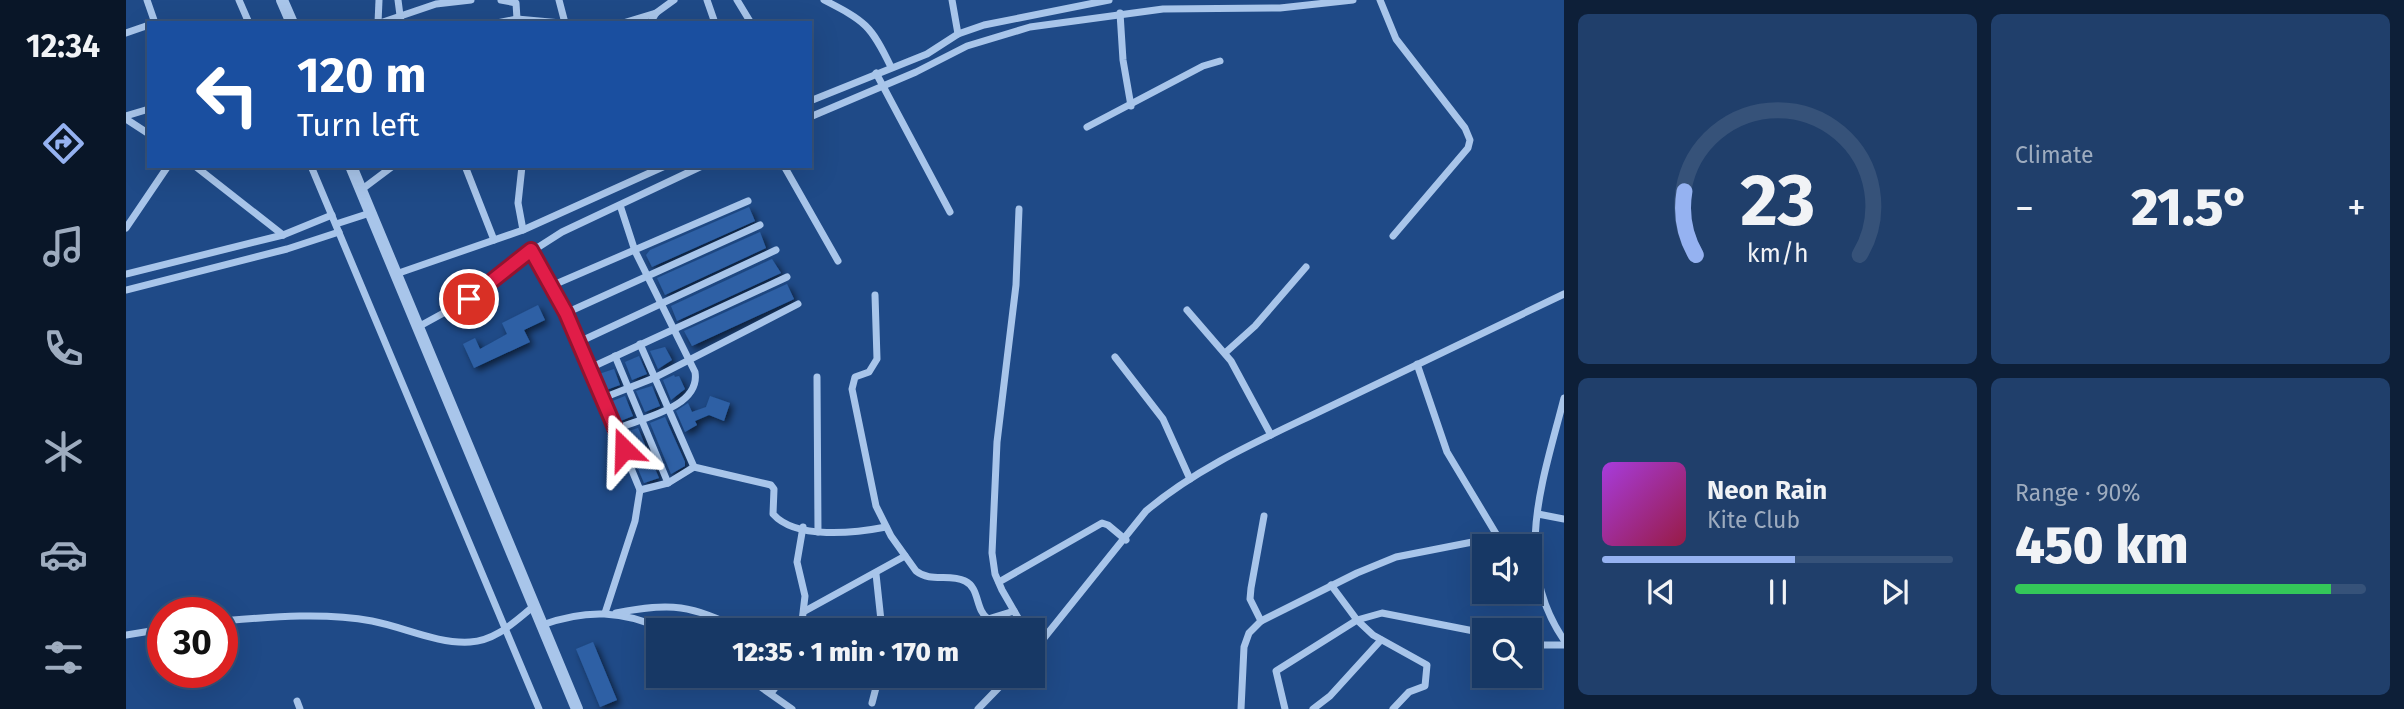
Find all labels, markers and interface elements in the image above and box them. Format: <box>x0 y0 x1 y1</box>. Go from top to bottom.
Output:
text: 12:34 <box>26 27 100 65</box>
text: 120 m <box>297 46 427 105</box>
icon: left <box>182 49 273 140</box>
text: Turn left <box>297 106 419 144</box>
icon: directions <box>39 119 88 168</box>
text: Climate <box>2015 141 2094 169</box>
text: 23 <box>1740 157 1815 244</box>
text: 21.5° <box>2131 176 2250 239</box>
text: − <box>2015 185 2034 231</box>
text: + <box>2347 185 2366 231</box>
icon: music <box>39 222 88 271</box>
text: km/h <box>1747 239 1808 269</box>
pin <box>439 269 499 329</box>
icon: arrive <box>450 280 488 318</box>
icon: phone <box>39 324 88 373</box>
position arrow <box>587 412 661 486</box>
icon: climate <box>39 427 88 476</box>
text: Neon Rain <box>1707 475 1827 506</box>
text: Range · 90% <box>2015 479 2140 507</box>
text: Kite Club <box>1707 506 1800 534</box>
text: 450 km <box>2015 514 2189 577</box>
icon: car <box>39 530 88 579</box>
map controls <box>1472 534 1542 688</box>
button: sound <box>1472 534 1542 604</box>
icon: previous <box>1642 573 1680 611</box>
icon: pause <box>1759 573 1797 611</box>
icon: next <box>1876 573 1914 611</box>
speed limit sign: 30 <box>147 597 238 688</box>
button: search <box>1472 618 1542 688</box>
icon: filters <box>39 633 88 682</box>
text: 12:35 · 1 min · 170 m <box>732 637 959 668</box>

